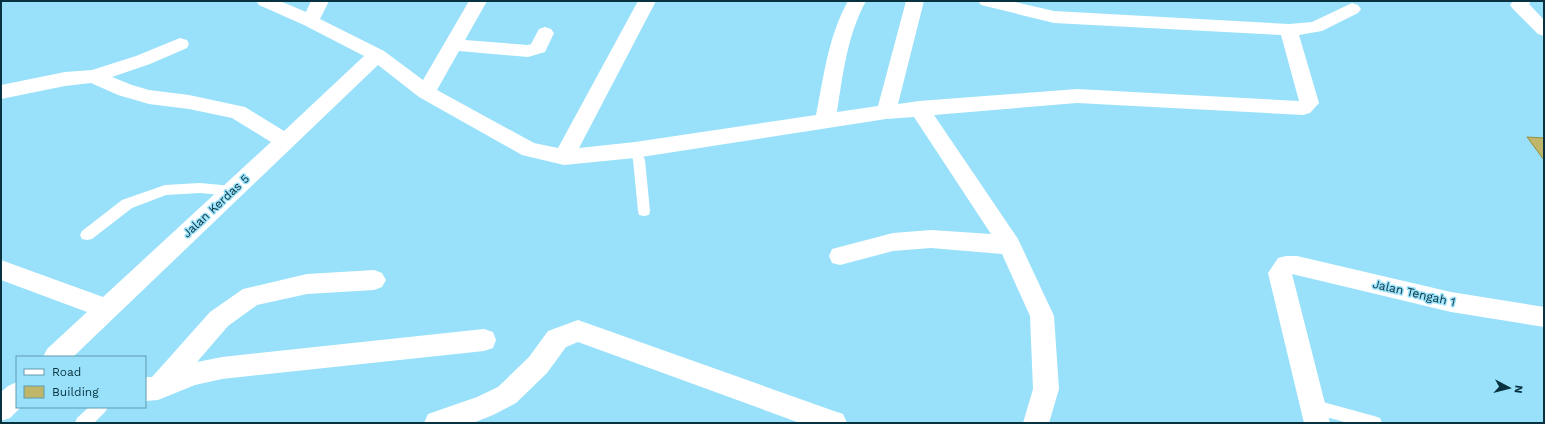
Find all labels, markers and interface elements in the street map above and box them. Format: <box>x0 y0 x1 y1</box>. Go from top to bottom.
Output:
street label: Jalan Kerdas 5 <box>180 172 252 240</box>
street label: Jalan Tengah 1 <box>1371 277 1457 309</box>
legend <box>16 356 146 408</box>
text: Road <box>52 365 81 379</box>
north arrow <box>1489 368 1529 408</box>
text: N <box>1511 384 1525 394</box>
text: Building <box>52 385 99 399</box>

